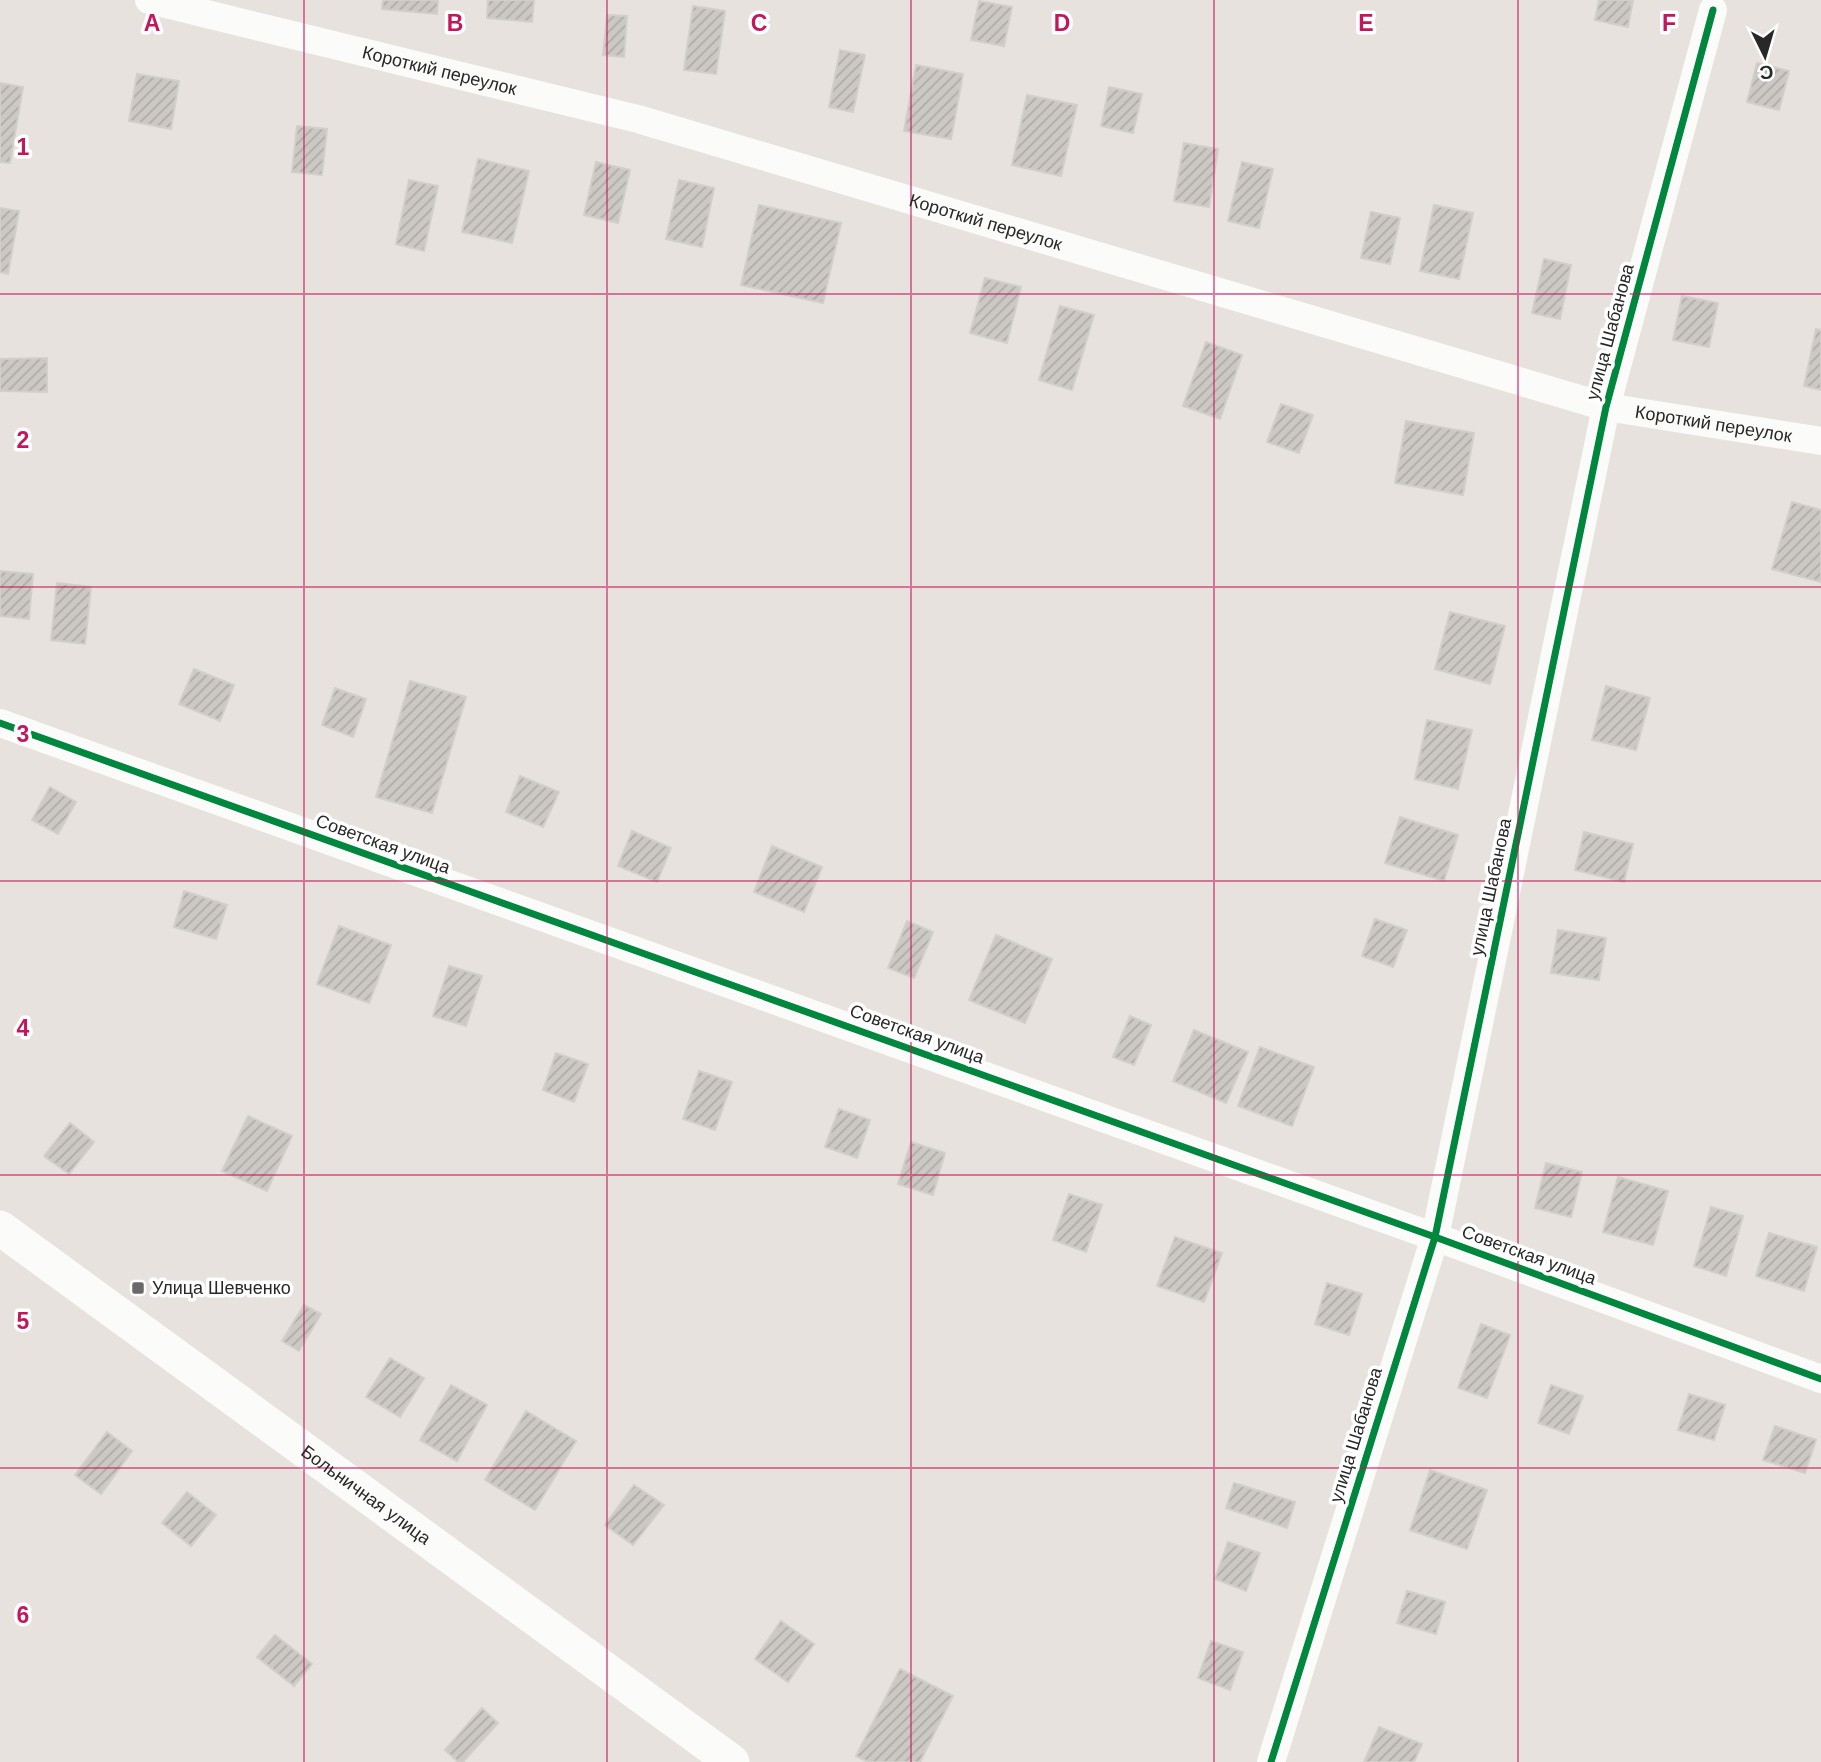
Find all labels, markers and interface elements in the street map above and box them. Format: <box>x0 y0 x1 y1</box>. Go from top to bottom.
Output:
text: A <box>144 10 160 36</box>
text: B <box>447 10 463 36</box>
text: C <box>751 10 767 36</box>
text: D <box>1054 10 1070 36</box>
text: E <box>1358 10 1374 36</box>
text: F <box>1662 10 1676 36</box>
north arrow <box>1730 21 1800 91</box>
street label: Короткий переулок <box>360 42 519 99</box>
text: С <box>1758 61 1774 84</box>
text: 1 <box>17 134 30 160</box>
street label: Короткий переулок <box>907 190 1064 255</box>
street label: улица Шабанова <box>1582 261 1638 402</box>
street label: Короткий переулок <box>1634 402 1793 446</box>
text: 2 <box>17 427 29 453</box>
text: 3 <box>17 721 29 747</box>
street label: Советская улица <box>313 810 454 878</box>
street label: улица Шабанова <box>1467 815 1516 958</box>
street label: Советская улица <box>847 1000 988 1068</box>
text: 4 <box>17 1015 30 1041</box>
street label: Советская улица <box>1459 1221 1600 1289</box>
place label: Улица Шевченко <box>152 1278 291 1298</box>
marker: Улица Шевченко <box>130 1280 146 1296</box>
text: 5 <box>17 1308 30 1334</box>
street label: улица Шабанова <box>1326 1364 1386 1505</box>
street label: Больничная улица <box>297 1441 435 1549</box>
text: 6 <box>17 1602 29 1628</box>

